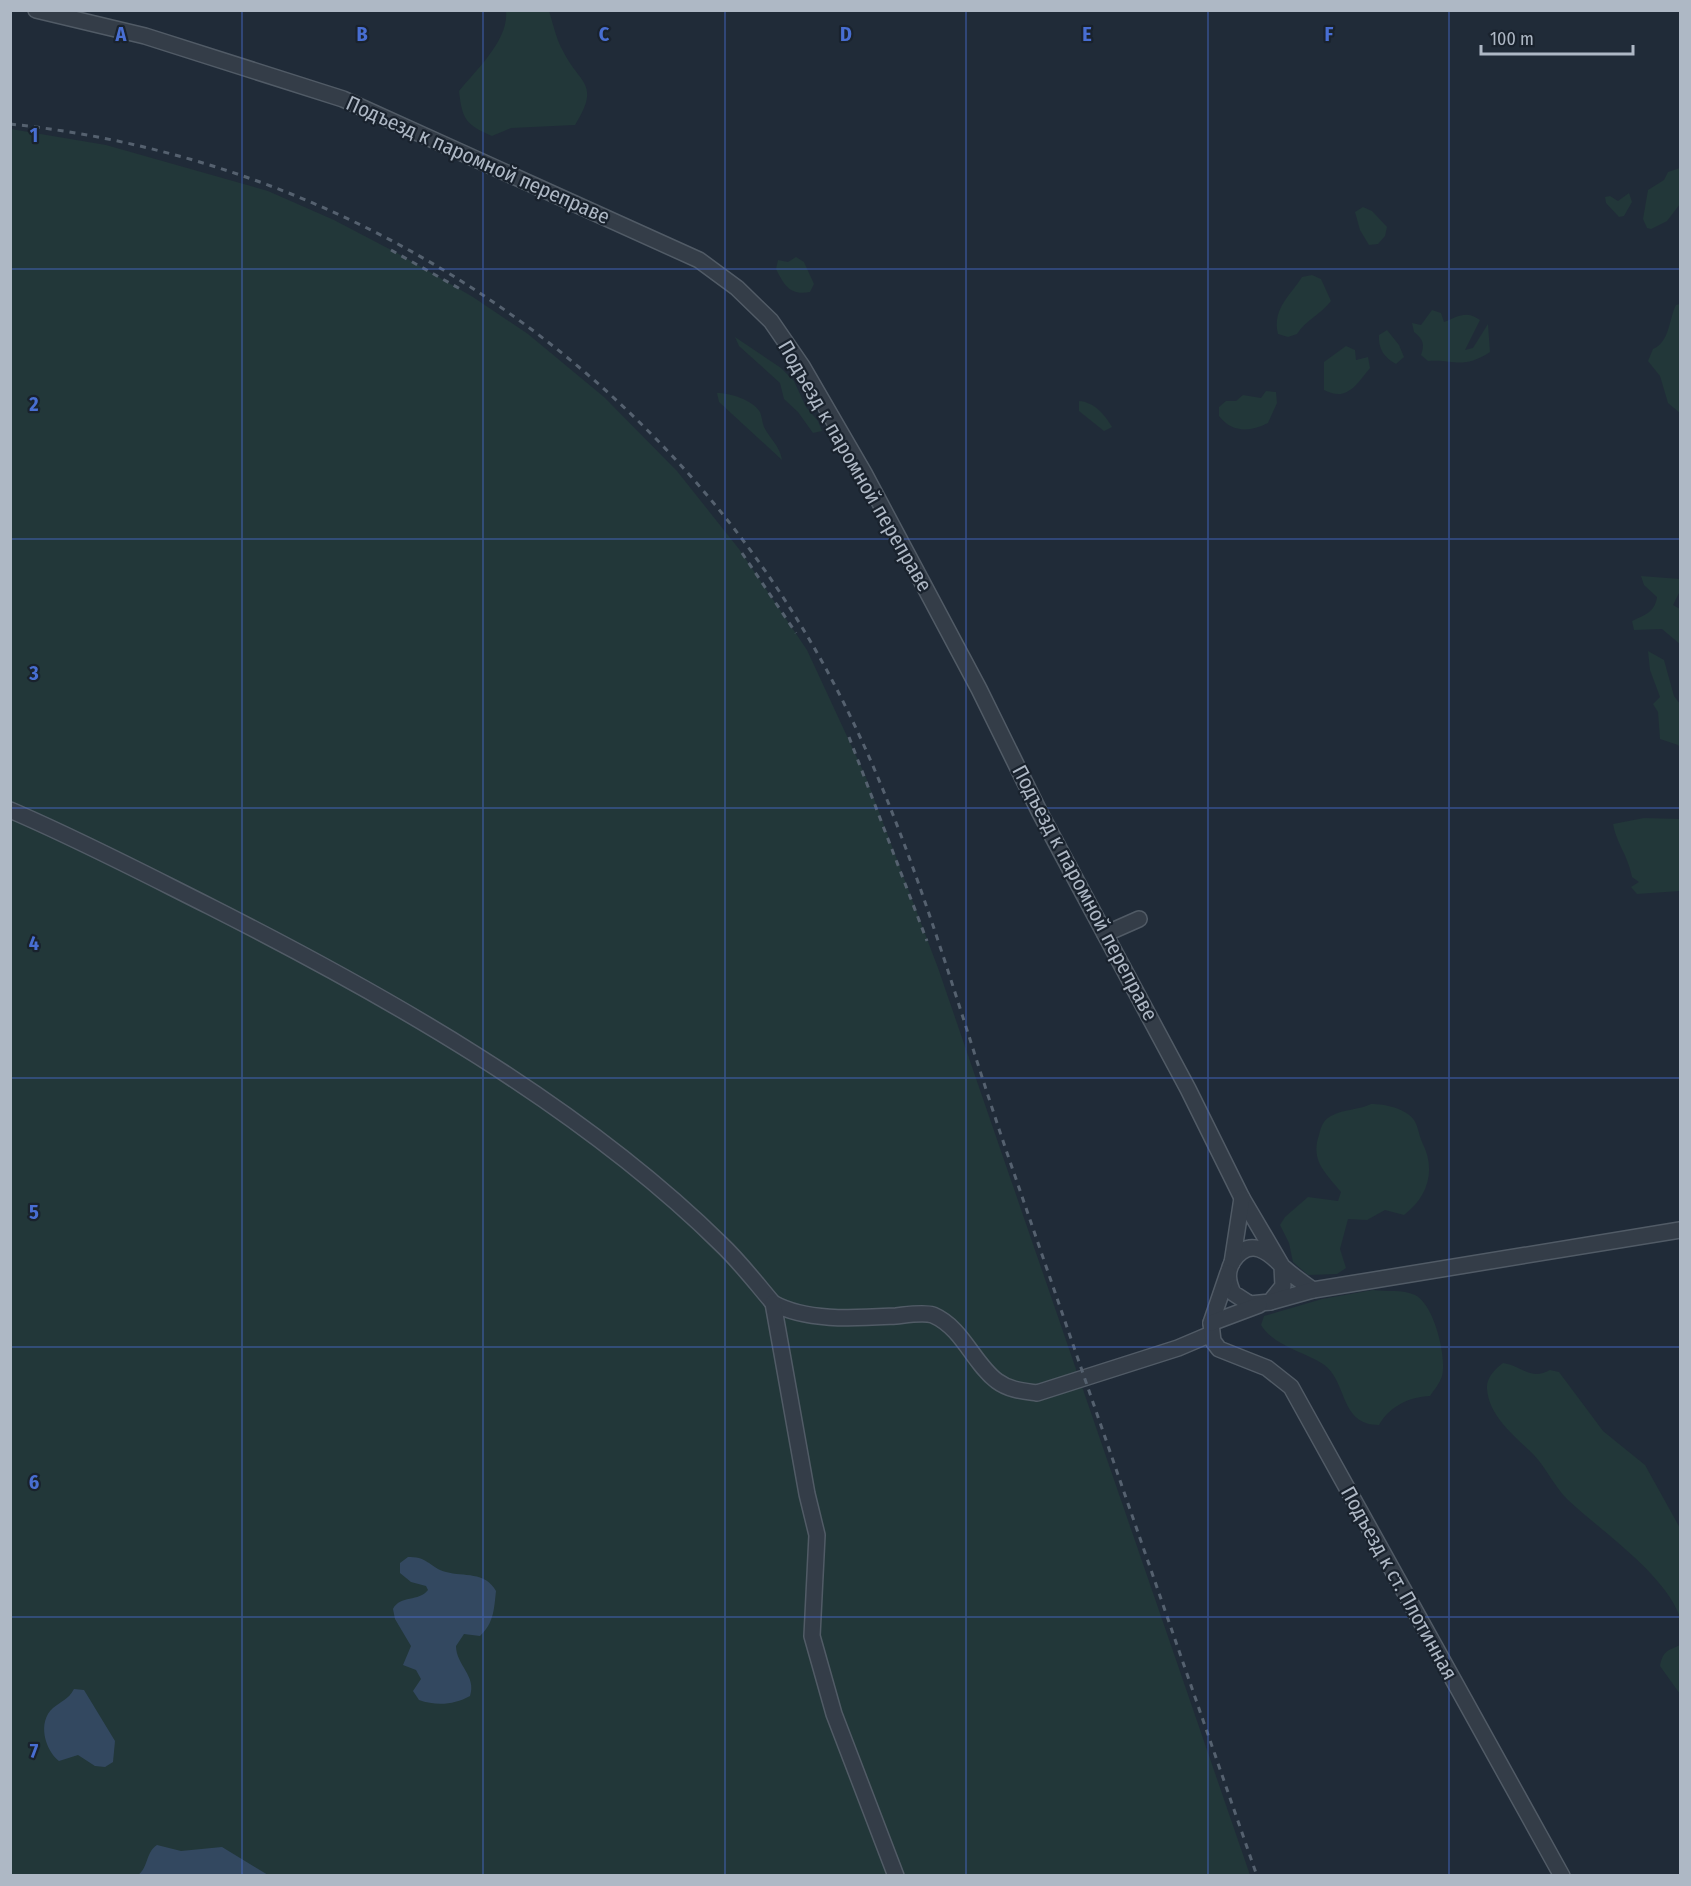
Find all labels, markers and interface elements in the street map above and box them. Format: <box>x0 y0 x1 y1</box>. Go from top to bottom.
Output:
scale bar <box>1481 18 1632 56</box>
text: A <box>115 22 128 46</box>
text: B <box>356 22 368 46</box>
text: C <box>599 22 610 46</box>
text: D <box>840 22 852 46</box>
text: E <box>1082 22 1092 46</box>
text: F <box>1325 22 1334 46</box>
text: 100 m <box>1490 28 1534 50</box>
street label: Подъезд к паромной переправе <box>342 90 614 230</box>
text: 1 <box>30 123 38 147</box>
street label: Подъезд к паромной переправе <box>772 336 938 596</box>
text: 2 <box>28 392 39 416</box>
text: 3 <box>28 661 39 685</box>
street label: Подъезд к паромной переправе <box>1006 761 1164 1025</box>
text: 4 <box>29 931 39 955</box>
text: 5 <box>29 1200 39 1224</box>
text: 6 <box>29 1470 39 1494</box>
street label: Подъезд к ст. Плотинная <box>1335 1482 1463 1684</box>
text: 7 <box>30 1739 39 1763</box>

